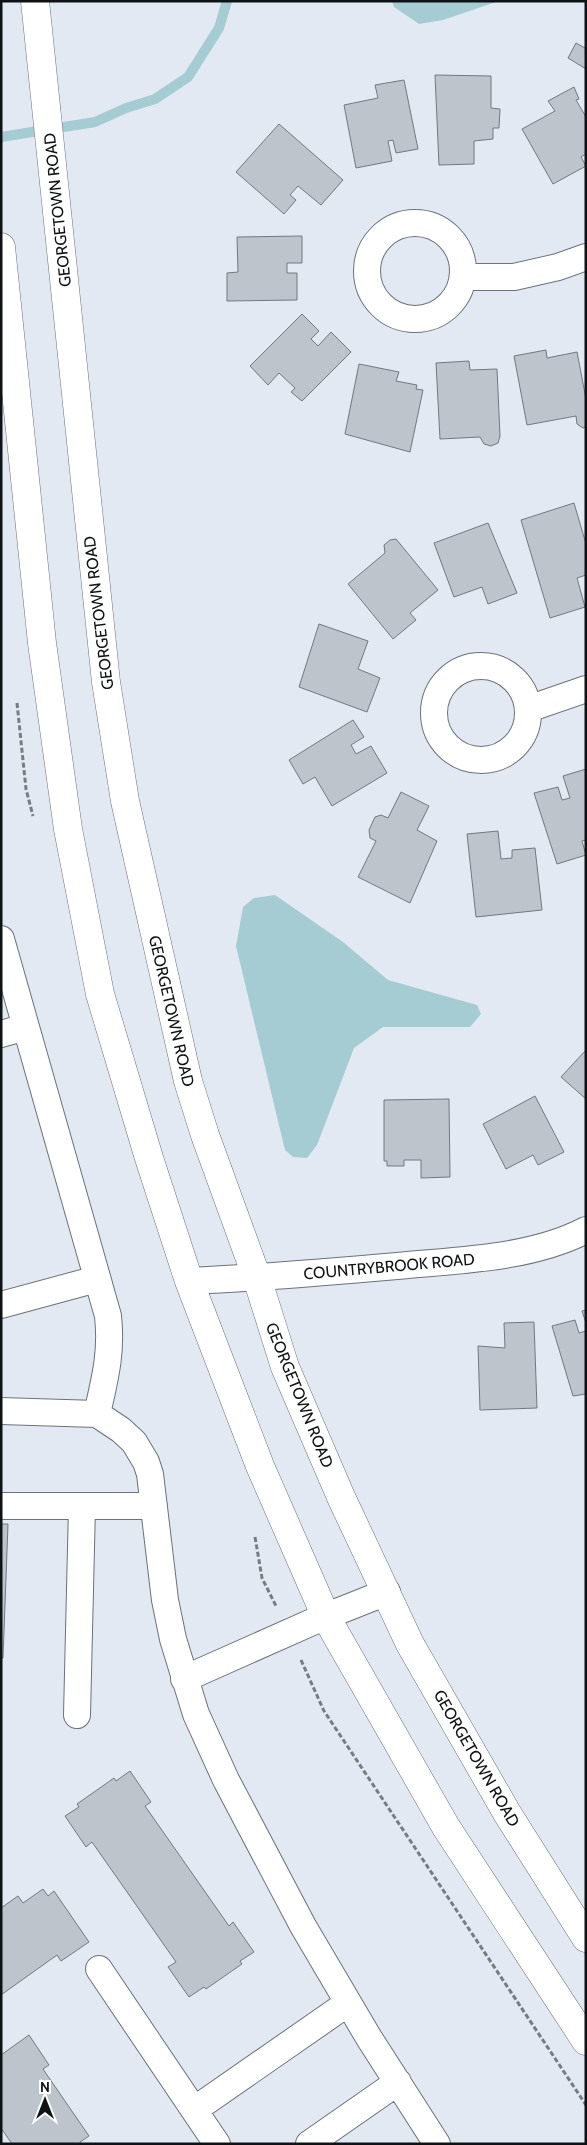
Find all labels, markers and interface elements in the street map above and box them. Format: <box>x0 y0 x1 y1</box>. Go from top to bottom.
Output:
street label: GEORGETOWN ROAD <box>40 132 75 288</box>
street label: GEORGETOWN ROAD <box>80 535 117 691</box>
street label: GEORGETOWN ROAD <box>145 934 198 1089</box>
street label: COUNTRYBROOK ROAD <box>303 1250 475 1283</box>
street label: GEORGETOWN ROAD <box>262 1320 337 1470</box>
street label: GEORGETOWN ROAD <box>430 1687 523 1830</box>
north arrow <box>20 2075 70 2125</box>
text: N <box>40 2078 50 2096</box>

